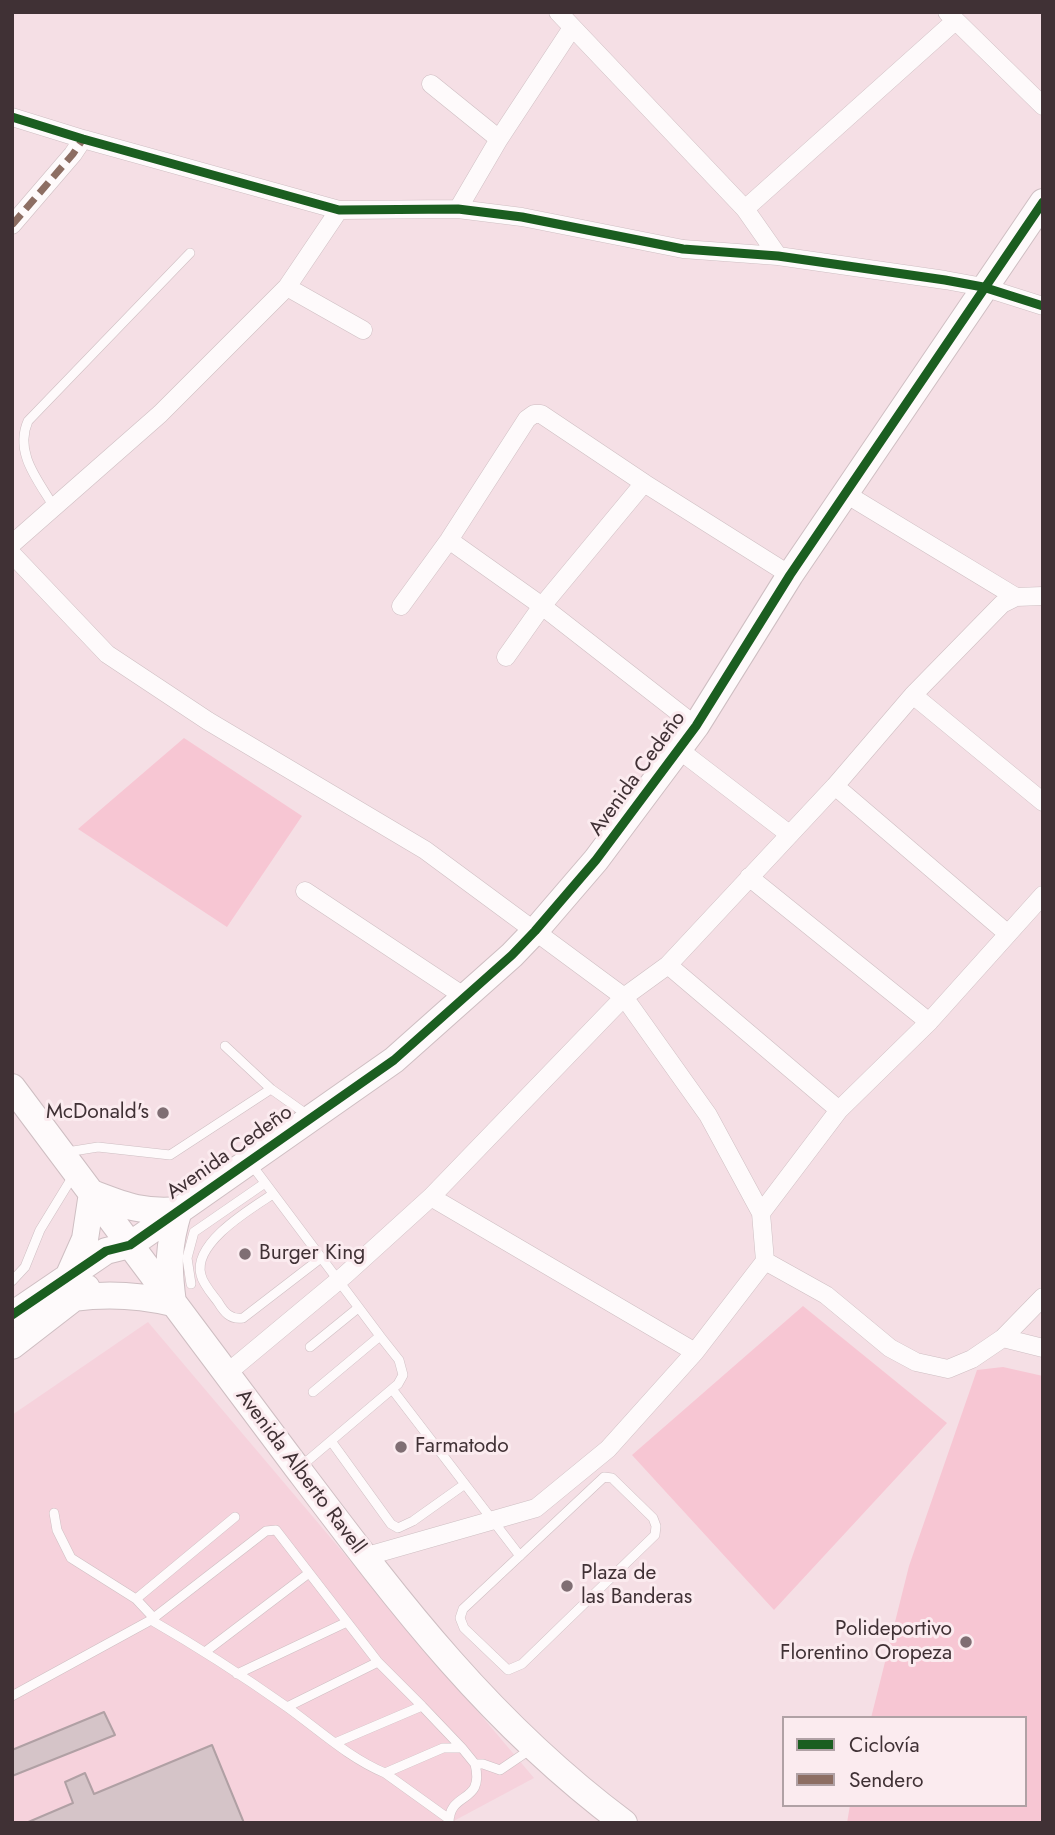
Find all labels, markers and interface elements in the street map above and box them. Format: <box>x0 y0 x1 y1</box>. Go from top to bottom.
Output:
street label: Avenida Cedeño <box>584 707 692 841</box>
place label: McDonald's <box>46 1100 149 1126</box>
street label: Avenida Cedeño <box>162 1100 298 1206</box>
marker: McDonald's <box>155 1105 171 1121</box>
place label: Burger King <box>259 1241 365 1267</box>
marker: Burger King <box>237 1246 253 1262</box>
street label: Avenida Alberto Ravell <box>230 1385 370 1559</box>
place label: Farmatodo <box>415 1434 509 1460</box>
marker: Farmatodo <box>393 1439 409 1455</box>
place label: Plaza de las Banderas <box>581 1561 692 1611</box>
marker: Plaza de las Banderas <box>559 1578 575 1594</box>
place label: Polideportivo Florentino Oropeza <box>780 1617 952 1667</box>
marker: Polideportivo Florentino Oropeza <box>958 1634 974 1650</box>
legend <box>782 1716 1027 1807</box>
text: Ciclovía <box>849 1730 920 1760</box>
text: Sendero <box>849 1765 924 1795</box>

